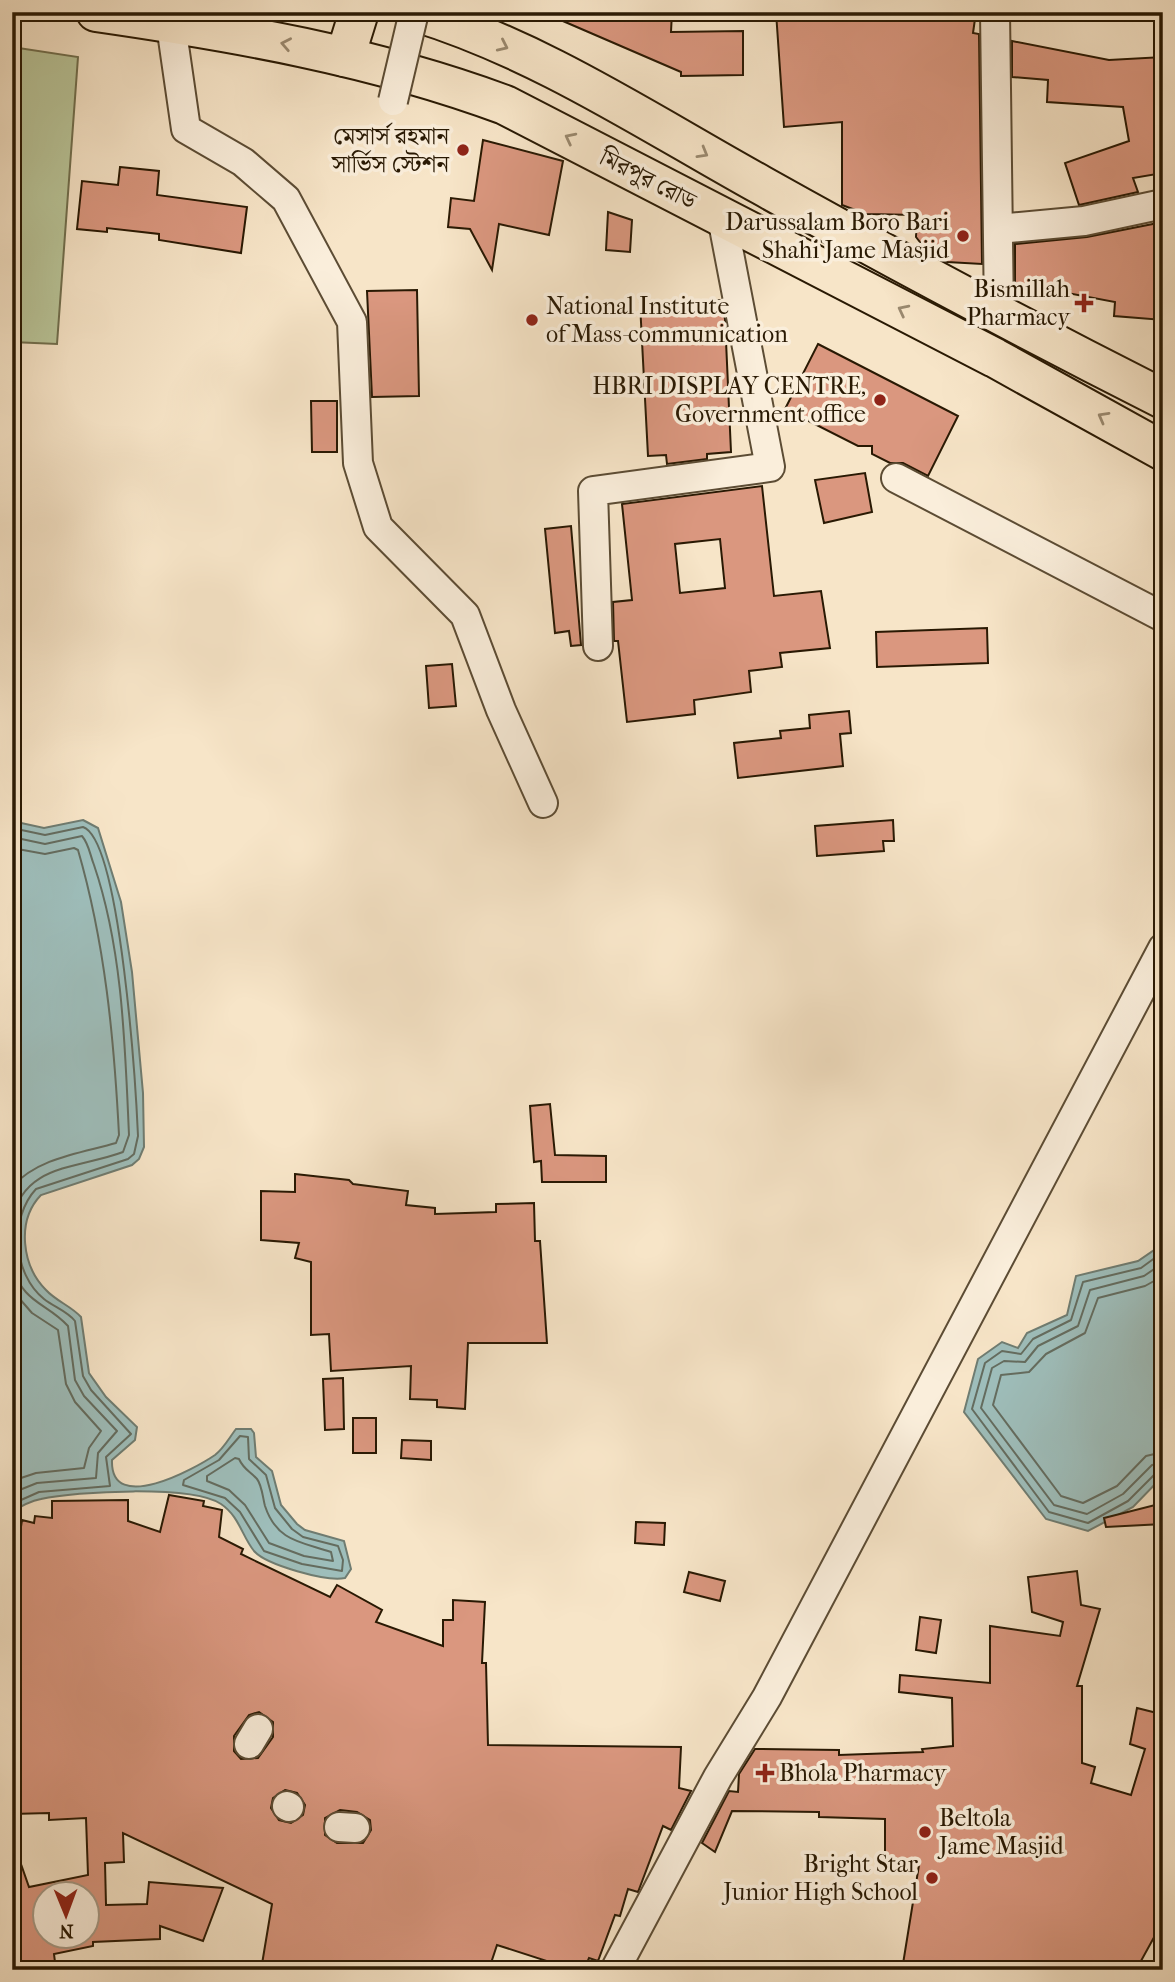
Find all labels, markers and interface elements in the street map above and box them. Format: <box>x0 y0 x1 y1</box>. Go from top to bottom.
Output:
one-way arrow <box>280 38 292 53</box>
one-way arrow <box>495 38 508 52</box>
place label: মেসার্স রহমান সার্ভিস স্টেশন <box>331 122 450 178</box>
one-way arrow <box>565 133 577 147</box>
marker: মেসার্স রহমান সার্ভিস স্টেশন <box>455 142 471 158</box>
street label: মিরপুর রোড <box>594 142 702 216</box>
one-way arrow <box>696 145 708 158</box>
place label: Darussalam Boro Bari Shahi Jame Masjid <box>725 208 950 264</box>
marker: Darussalam Boro Bari Shahi Jame Masjid <box>955 228 971 244</box>
place label: Bismillah Pharmacy <box>966 275 1071 331</box>
place label: National Institute of Mass-communication <box>546 292 788 348</box>
marker: Bismillah Pharmacy <box>1076 295 1092 311</box>
one-way arrow <box>898 304 910 318</box>
marker: National Institute of Mass-communication <box>524 312 540 328</box>
place label: HBRI DISPLAY CENTRE, Government office <box>592 372 866 428</box>
marker: HBRI DISPLAY CENTRE, Government office <box>872 392 888 408</box>
one-way arrow <box>1098 412 1111 425</box>
place label: Bhola Pharmacy <box>779 1759 948 1787</box>
marker: Bhola Pharmacy <box>757 1765 773 1781</box>
place label: Beltola Jame Masjid <box>937 1804 1064 1860</box>
marker: Beltola Jame Masjid <box>917 1824 933 1840</box>
place label: Bright Star Junior High School <box>721 1850 919 1906</box>
marker: Bright Star Junior High School <box>924 1870 940 1886</box>
north arrow <box>32 1881 102 1951</box>
text: N <box>58 1920 74 1942</box>

